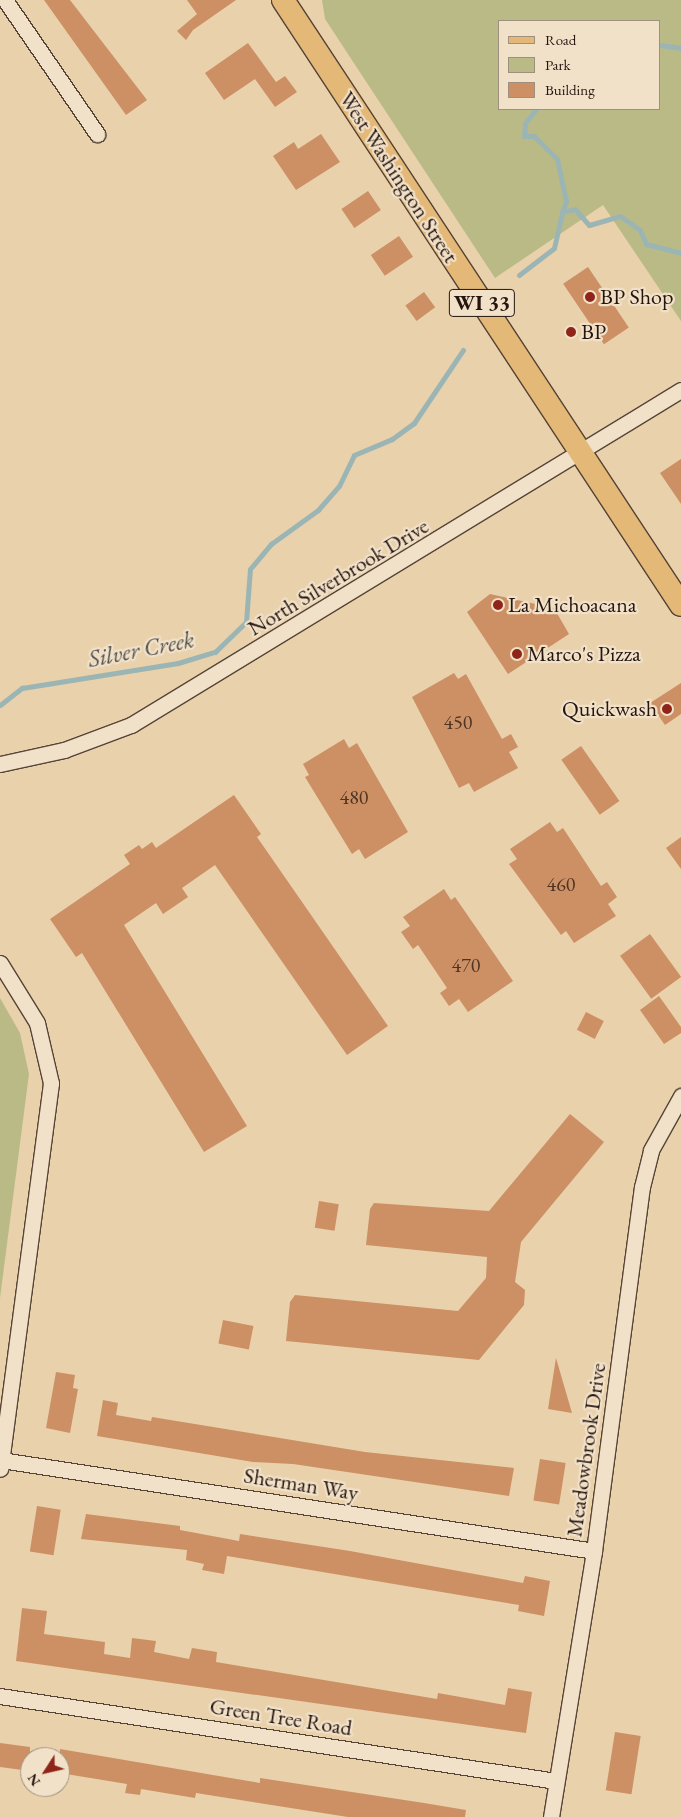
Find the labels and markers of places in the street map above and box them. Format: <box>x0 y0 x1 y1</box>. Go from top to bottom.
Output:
place label: BP Shop <box>600 284 673 310</box>
marker: BP Shop <box>584 291 596 303</box>
place label: BP <box>581 319 606 345</box>
marker: BP <box>565 326 577 338</box>
place label: La Michoacana <box>508 592 637 618</box>
marker: La Michoacana <box>492 599 504 611</box>
place label: Marco's Pizza <box>527 641 641 667</box>
marker: Marco's Pizza <box>511 648 523 660</box>
place label: Quickwash <box>562 696 657 722</box>
marker: Quickwash <box>661 703 673 715</box>

